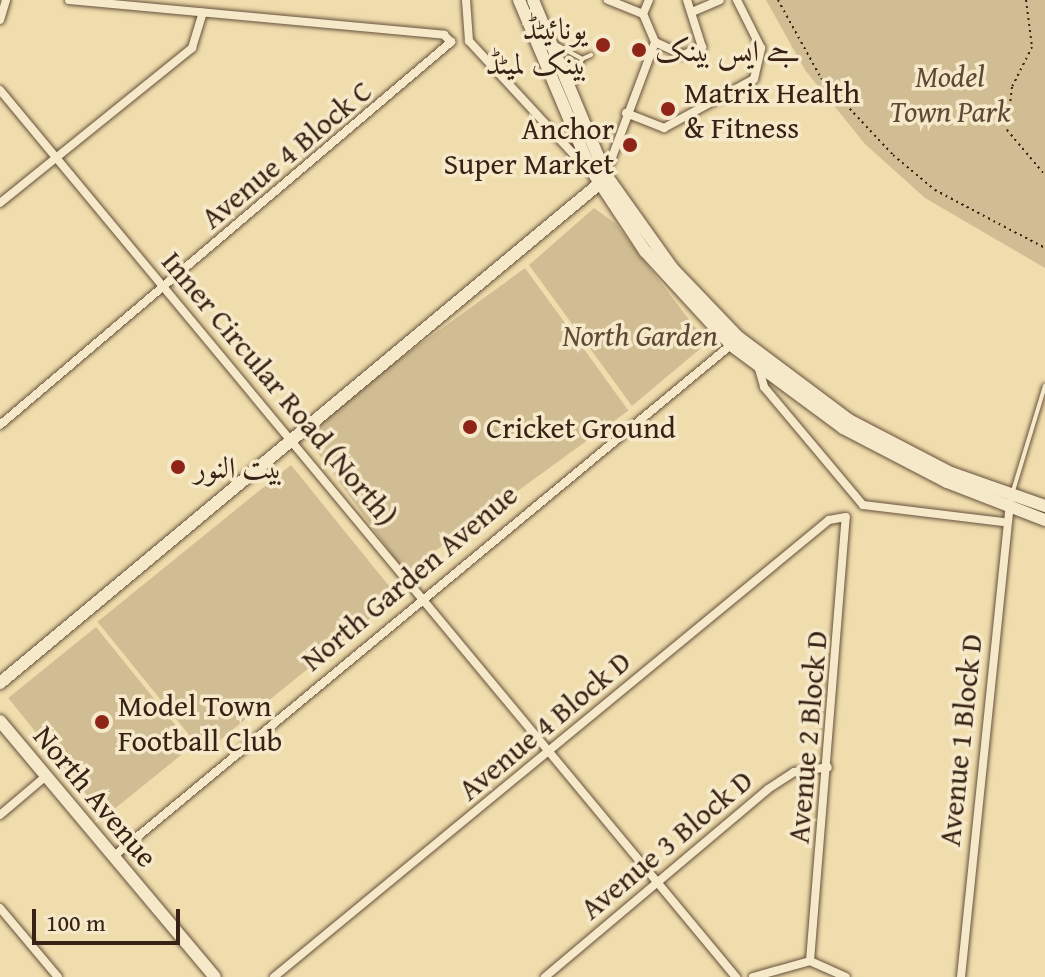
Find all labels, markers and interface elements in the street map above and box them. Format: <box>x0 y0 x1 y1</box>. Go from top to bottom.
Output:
place label: یونائیٹڈ بینک لمیٹڈ <box>485 10 587 80</box>
place label: جے ایس بینک <box>655 32 800 68</box>
marker: یونائیٹڈ بینک لمیٹڈ <box>594 36 612 54</box>
marker: جے ایس بینک <box>630 41 648 59</box>
park label: Model Town Park <box>889 58 1011 128</box>
street label: Avenue 4 Block C <box>193 72 379 236</box>
place label: Matrix Health & Fitness <box>684 74 860 144</box>
marker: Matrix Health & Fitness <box>659 100 677 118</box>
place label: Anchor Super Market <box>443 110 614 180</box>
marker: Anchor Super Market <box>621 136 639 154</box>
street label: Inner Circular Road (North) <box>155 243 405 533</box>
park label: North Garden <box>562 317 718 353</box>
place label: Cricket Ground <box>486 409 676 445</box>
marker: Cricket Ground <box>461 418 479 436</box>
place label: بیت النور <box>194 449 283 485</box>
marker: بیت النور <box>169 458 187 476</box>
street label: North Garden Avenue <box>294 476 524 678</box>
street label: Avenue 2 Block D <box>780 629 834 845</box>
street label: Avenue 1 Block D <box>931 632 989 848</box>
street label: Avenue 4 Block D <box>451 643 637 807</box>
place label: Model Town Football Club <box>118 687 282 758</box>
marker: Model Town Football Club <box>93 713 111 731</box>
street label: North Avenue <box>26 718 166 874</box>
street label: Avenue 3 Block D <box>573 762 759 926</box>
scale bar <box>36 893 184 943</box>
text: 100 m <box>46 905 106 940</box>

